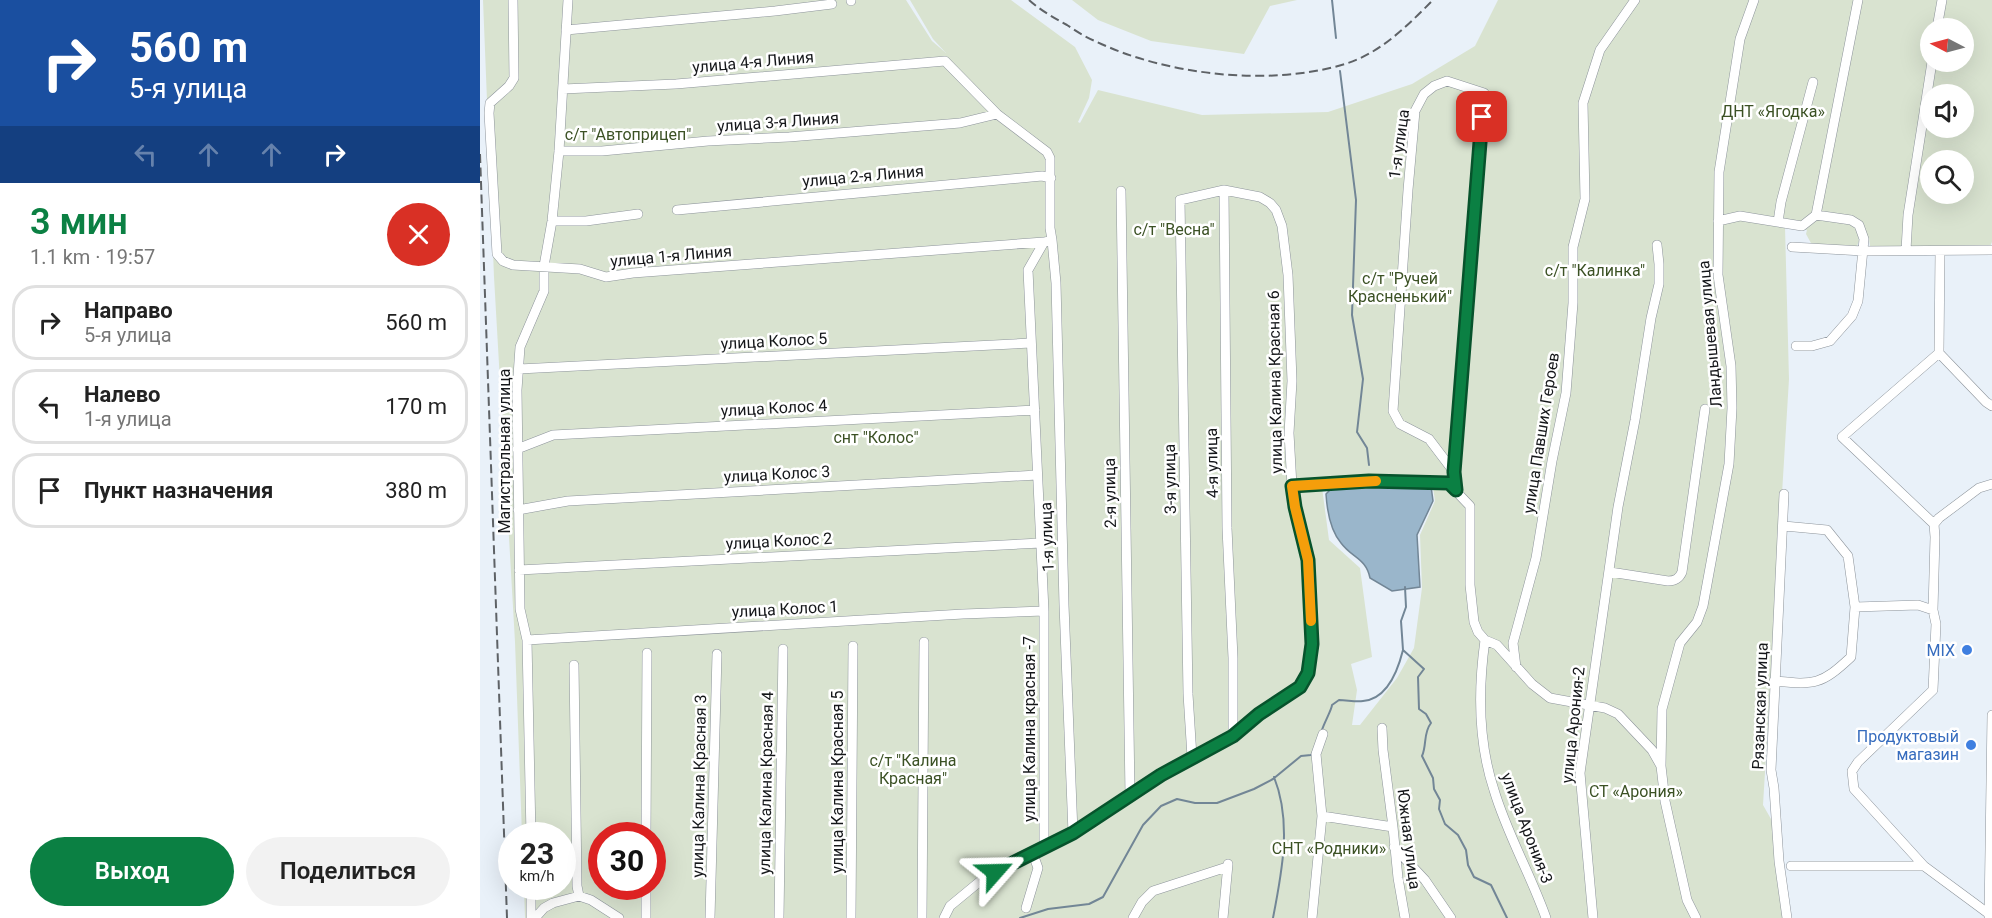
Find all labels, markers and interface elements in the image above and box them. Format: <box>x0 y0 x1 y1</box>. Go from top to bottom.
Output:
north arrow <box>1920 18 1974 72</box>
map controls <box>1920 18 1974 204</box>
text: 560 m <box>129 23 248 72</box>
icon: right <box>30 24 108 102</box>
street label: улица 4-я Линия <box>691 47 815 77</box>
text: 5-я улица <box>129 73 247 105</box>
button: sound <box>1920 84 1974 138</box>
pin <box>1456 91 1507 142</box>
icon: arrive <box>1465 100 1498 133</box>
park label: ДНТ «Ягодка» <box>1721 102 1825 121</box>
street label: улица 3-я Линия <box>717 108 839 136</box>
street label: 1-я улица <box>1385 108 1413 180</box>
park label: с/т "Автоприцеп" <box>565 125 691 144</box>
icon: left <box>129 138 162 171</box>
icon: ahead <box>192 138 225 171</box>
icon: ahead <box>255 138 288 171</box>
icon: right <box>318 138 351 171</box>
button: search <box>1920 150 1974 204</box>
street label: улица 2-я Линия <box>801 161 925 191</box>
text: 3 мин <box>30 201 128 243</box>
button: close <box>387 203 450 266</box>
park label: с/т "Весна" <box>1133 220 1215 239</box>
street label: улица 1-я Линия <box>609 241 733 271</box>
text: 1.1 km · 19:57 <box>30 245 155 269</box>
street label: Ландышевая улица <box>1694 260 1726 408</box>
park label: с/т "Калинка" <box>1545 261 1645 280</box>
park label: с/т "Ручей Красненький" <box>1348 269 1452 306</box>
street label: улица Калина Красная 6 <box>1264 290 1286 474</box>
text: Направо <box>84 298 173 323</box>
icon: right <box>33 306 66 339</box>
text: 560 m <box>385 310 447 335</box>
text: 5-я улица <box>84 323 172 347</box>
street label: улица Колос 5 <box>720 329 828 353</box>
street label: улица Павших Героев <box>1519 351 1563 515</box>
street label: Магистральная улица <box>495 369 514 533</box>
text: Налево <box>84 382 161 407</box>
icon: left <box>33 390 66 423</box>
text: 170 m <box>385 394 447 419</box>
street label: улица Колос 4 <box>720 396 828 420</box>
text: 1-я улица <box>84 407 172 431</box>
park label: снт "Колос" <box>833 428 919 447</box>
street label: 4-я улица <box>1202 428 1222 498</box>
street label: 3-я улица <box>1160 444 1180 514</box>
street label: 2-я улица <box>1100 458 1120 528</box>
street label: улица Колос 3 <box>723 462 831 486</box>
icon: arrive <box>33 474 66 507</box>
text: Пункт назначения <box>84 478 273 503</box>
text: 380 m <box>385 478 447 503</box>
street label: 1-я улица <box>1036 502 1058 572</box>
street label: улица Колос 2 <box>725 529 833 553</box>
street label: улица Колос 1 <box>731 597 839 621</box>
street label: улица Калина красная -7 <box>1020 636 1039 822</box>
place label: MIX <box>1927 641 1955 660</box>
street label: Рязанская улица <box>1748 642 1772 770</box>
marker: MIX <box>1960 643 1974 657</box>
street label: улица Арония-2 <box>1557 666 1589 784</box>
street label: улица Калина Красная 5 <box>828 690 847 874</box>
street label: улица Калина Красная 4 <box>755 691 777 875</box>
street label: улица Калина Красная 3 <box>688 694 710 878</box>
place label: Продуктовый магазин <box>1857 727 1959 764</box>
marker: Продуктовый магазин <box>1964 738 1978 752</box>
park label: с/т "Калина Красная" <box>869 751 957 788</box>
street label: улица Арония-3 <box>1497 770 1557 886</box>
park label: СТ «Арония» <box>1589 782 1683 801</box>
street label: Южная улица <box>1393 788 1425 890</box>
speed limit sign: 30 <box>588 822 666 900</box>
text: 23 <box>520 836 554 871</box>
button: Выход <box>30 837 234 906</box>
button: Поделиться <box>246 837 450 906</box>
park label: СНТ «Родники» <box>1272 839 1386 858</box>
position arrow <box>963 840 1027 904</box>
text: km/h <box>519 867 555 885</box>

